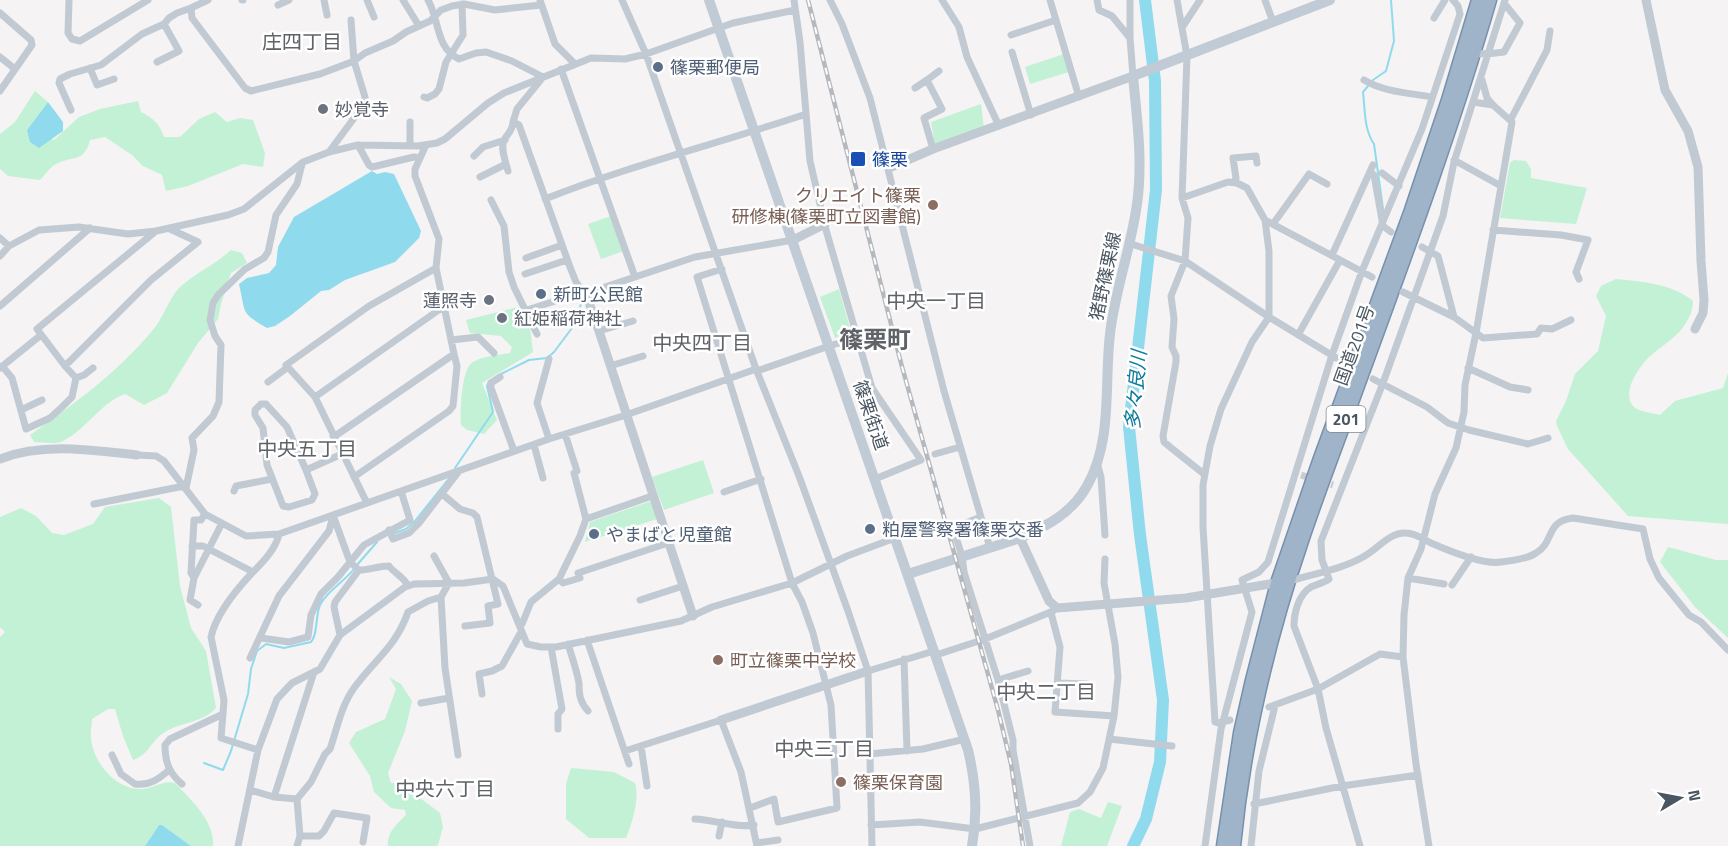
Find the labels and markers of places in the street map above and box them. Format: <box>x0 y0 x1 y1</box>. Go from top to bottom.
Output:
place label: 篠栗郵便局 <box>670 54 760 81</box>
marker: 篠栗郵便局 <box>651 60 665 74</box>
place label: 妙覚寺 <box>335 96 389 123</box>
marker: 妙覚寺 <box>316 102 330 116</box>
place label: 篠栗 <box>872 146 908 173</box>
marker: 篠栗 <box>849 150 867 168</box>
place label: クリエイト篠栗 研修棟(篠栗町立図書館) <box>731 182 921 230</box>
marker: クリエイト篠栗 研修棟(篠栗町立図書館) <box>926 198 940 212</box>
place label: 新町公民館 <box>553 281 643 308</box>
place label: 蓮照寺 <box>423 287 477 314</box>
marker: 新町公民館 <box>534 287 548 301</box>
marker: 蓮照寺 <box>482 293 496 307</box>
place label: 紅姫稲荷神社 <box>514 305 622 332</box>
marker: 紅姫稲荷神社 <box>495 311 509 325</box>
place label: 粕屋警察署篠栗交番 <box>882 516 1044 543</box>
place label: やまばと児童館 <box>606 521 732 548</box>
marker: 粕屋警察署篠栗交番 <box>863 522 877 536</box>
marker: やまばと児童館 <box>587 527 601 541</box>
place label: 町立篠栗中学校 <box>730 647 856 674</box>
marker: 町立篠栗中学校 <box>711 653 725 667</box>
place label: 篠栗保育園 <box>853 769 943 796</box>
marker: 篠栗保育園 <box>834 775 848 789</box>

